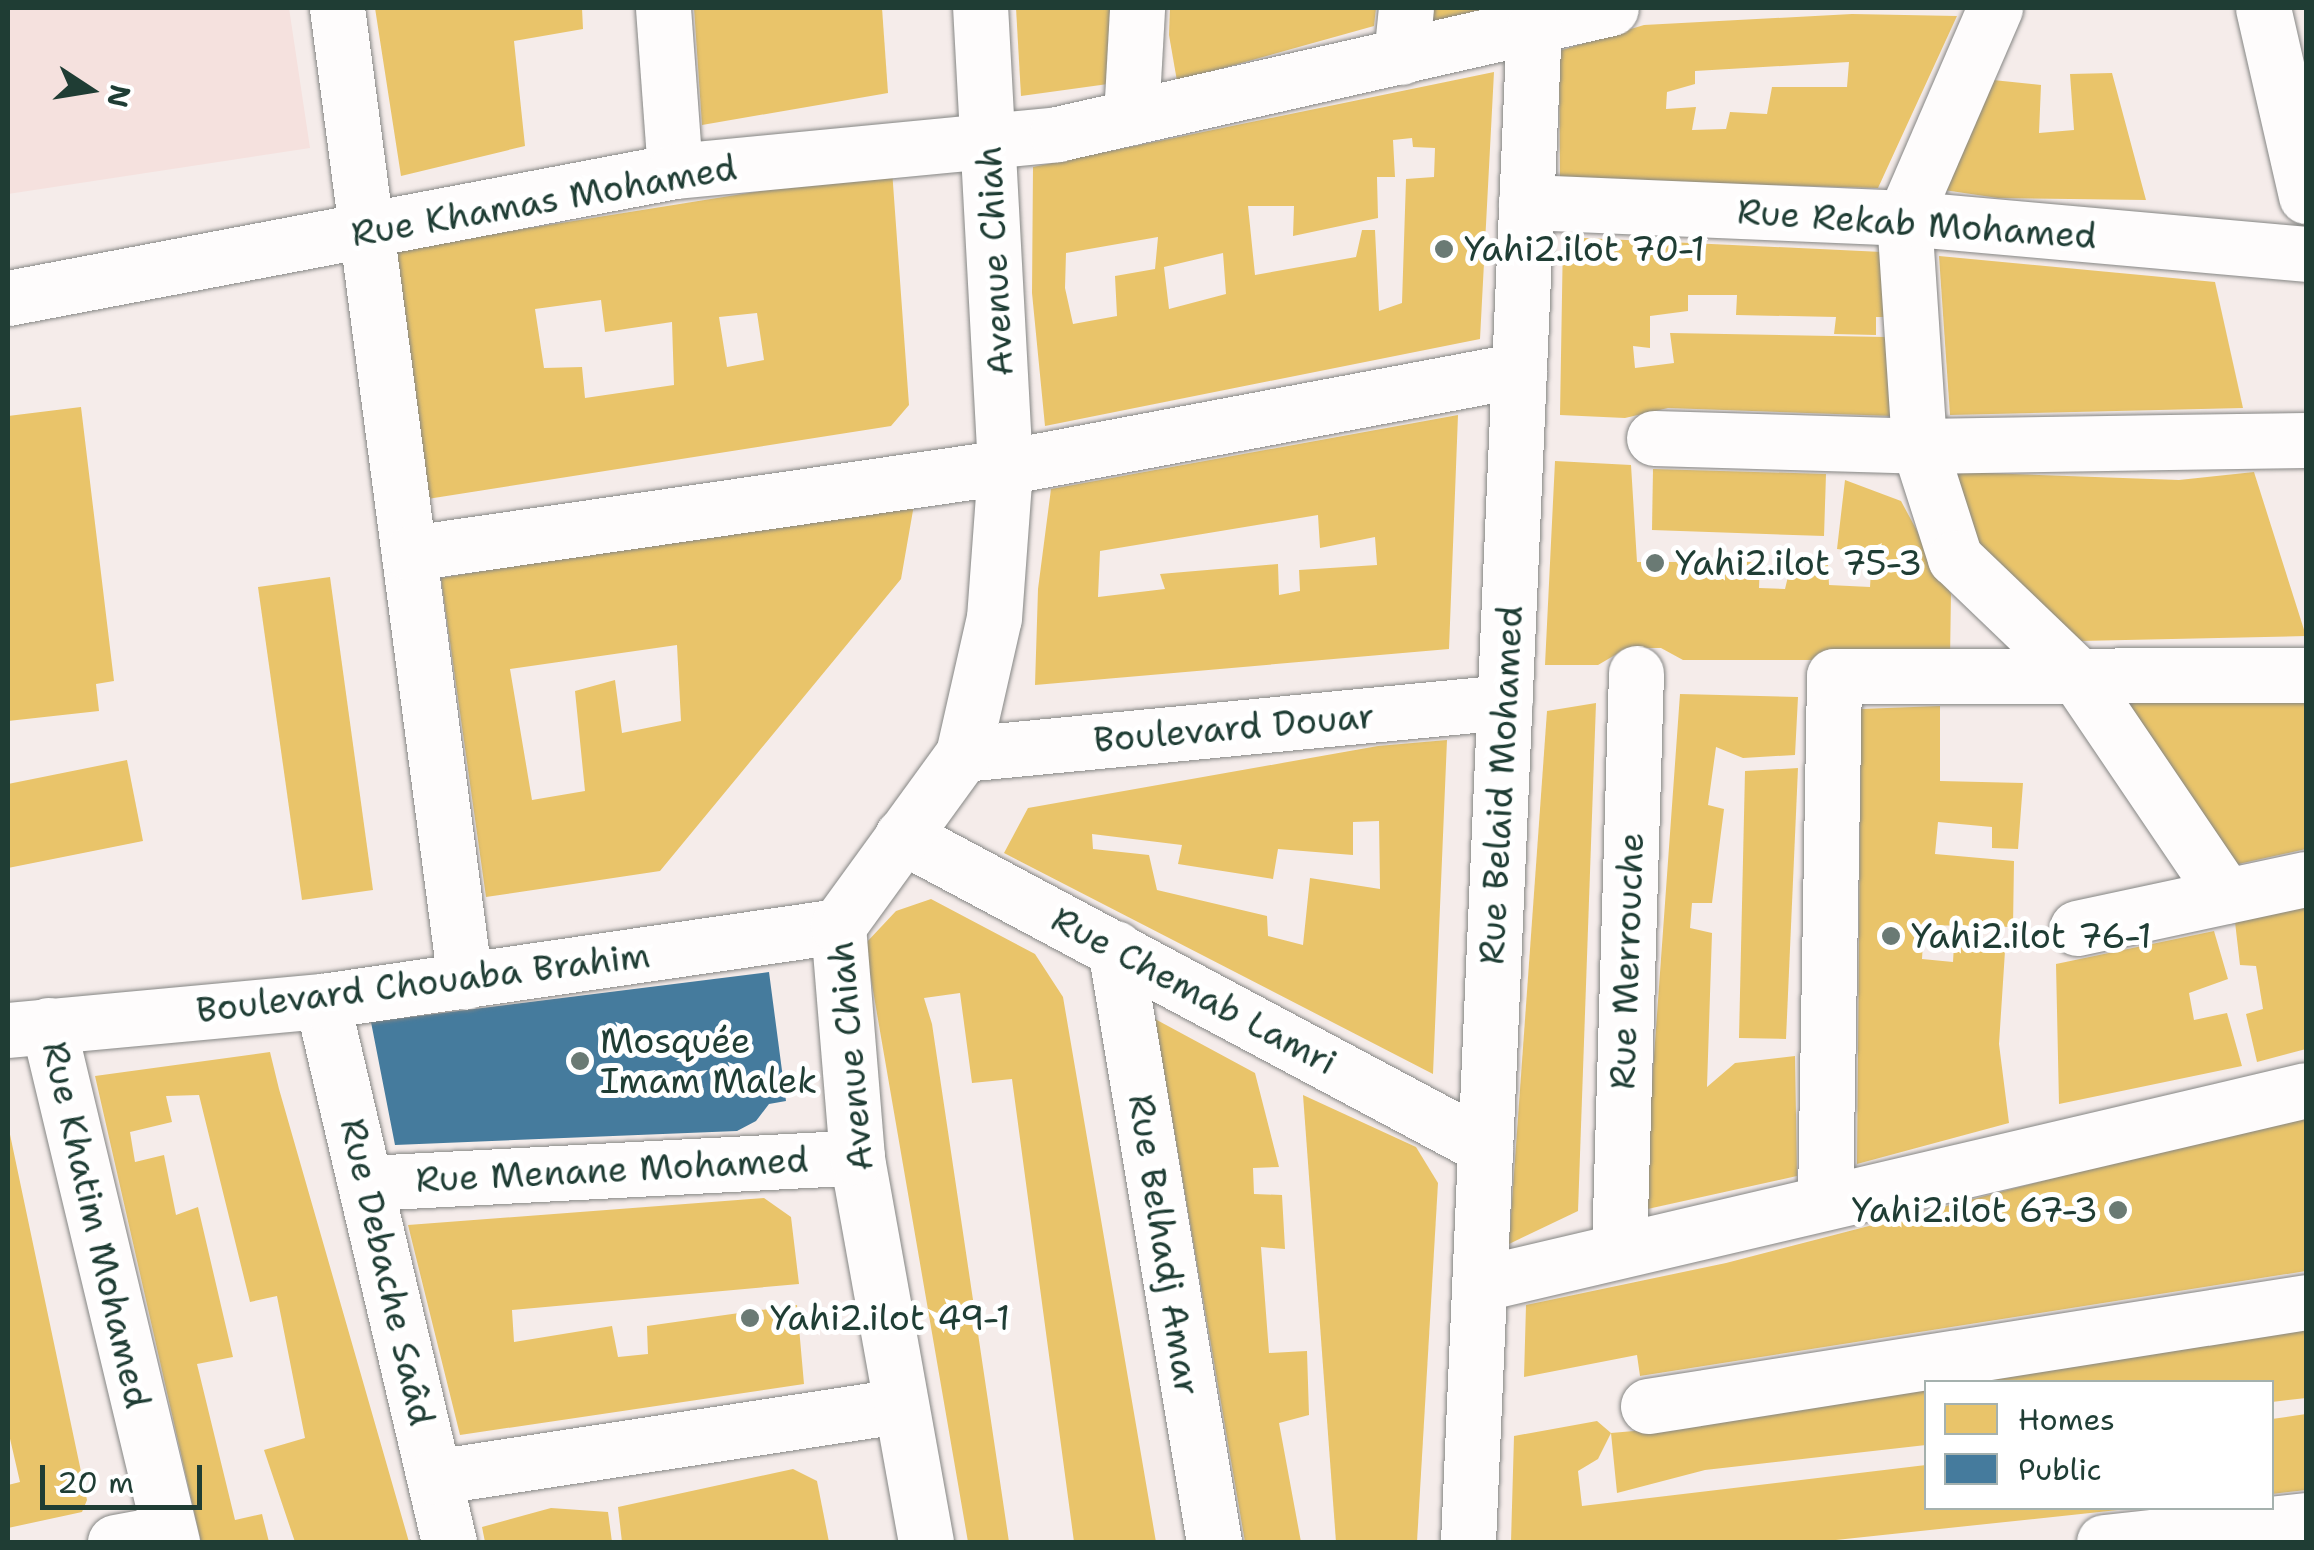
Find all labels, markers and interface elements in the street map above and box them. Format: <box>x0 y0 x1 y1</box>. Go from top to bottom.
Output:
north arrow <box>40 40 140 140</box>
text: N <box>98 81 140 111</box>
street label: Avenue Chiah <box>968 145 1022 377</box>
street label: Rue Khamas Mohamed <box>348 146 740 256</box>
street label: Rue Rekab Mohamed <box>1736 190 2098 258</box>
place label: Yahi2.ilot 70-1 <box>1464 228 1705 270</box>
marker: Yahi2.ilot 70-1 <box>1433 238 1455 260</box>
place label: Yahi2.ilot 75-3 <box>1675 542 1922 584</box>
marker: Yahi2.ilot 75-3 <box>1644 552 1666 574</box>
street label: Rue Belaid Mohamed <box>1471 604 1531 966</box>
street label: Boulevard Douar <box>1092 695 1376 761</box>
street label: Rue Merrouche <box>1602 832 1652 1090</box>
street label: Rue Chemab Lamri <box>1044 898 1344 1084</box>
place label: Yahi2.ilot 76-1 <box>1911 915 2152 957</box>
marker: Yahi2.ilot 76-1 <box>1880 925 1902 947</box>
street label: Boulevard Chouaba Brahim <box>194 934 652 1032</box>
street label: Avenue Chiah <box>820 939 882 1173</box>
place label: Mosquée Imam Malek <box>600 1020 817 1102</box>
street label: Rue Khatim Mohamed <box>33 1038 159 1412</box>
marker: Mosquée Imam Malek <box>569 1050 591 1072</box>
street label: Rue Belhadj Amar <box>1119 1091 1209 1399</box>
street label: Rue Debache Saâd <box>331 1114 443 1430</box>
street label: Rue Menane Mohamed <box>415 1139 809 1201</box>
place label: Yahi2.ilot 67-3 <box>1852 1189 2098 1231</box>
marker: Yahi2.ilot 67-3 <box>2107 1199 2129 1221</box>
place label: Yahi2.ilot 49-1 <box>770 1297 1010 1339</box>
marker: Yahi2.ilot 49-1 <box>739 1307 761 1329</box>
legend <box>1924 1380 2274 1510</box>
text: Homes <box>2018 1399 2115 1440</box>
scale bar <box>45 1445 208 1507</box>
text: Public <box>2018 1449 2102 1490</box>
text: 20 m <box>57 1462 134 1503</box>

